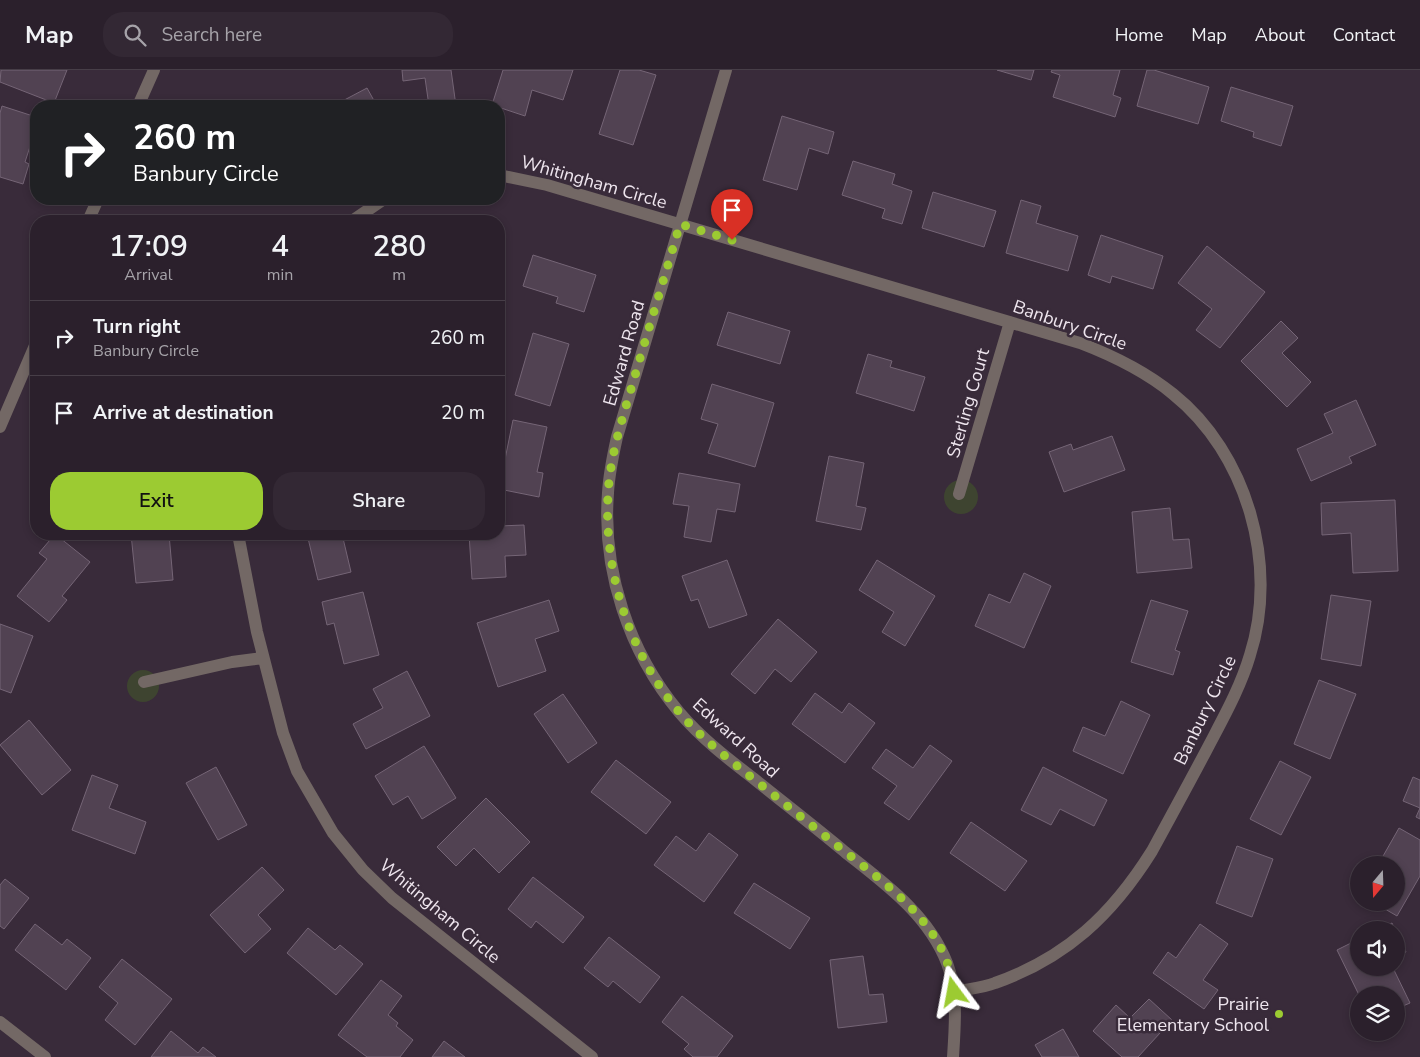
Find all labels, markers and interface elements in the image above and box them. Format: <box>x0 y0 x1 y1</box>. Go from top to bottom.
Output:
search box <box>103 12 453 57</box>
text: Map <box>25 19 73 51</box>
icon: search <box>121 21 149 49</box>
text: Search here <box>161 22 262 48</box>
text: Home <box>1115 23 1163 47</box>
text: Map <box>1191 23 1227 47</box>
text: About <box>1255 23 1305 47</box>
text: Contact <box>1333 23 1395 47</box>
text: 260 m <box>133 114 236 161</box>
icon: right <box>50 120 115 185</box>
street label: Whitingham Circle <box>518 150 670 214</box>
text: Banbury Circle <box>133 159 279 189</box>
pin <box>711 189 753 240</box>
icon: arrive <box>718 196 746 224</box>
text: 17:09 <box>109 226 188 267</box>
text: 4 <box>271 226 289 267</box>
text: 280 <box>372 226 426 267</box>
text: Arrival <box>124 264 172 286</box>
text: min <box>267 264 293 286</box>
text: m <box>392 264 406 286</box>
street label: Banbury Circle <box>1010 294 1130 356</box>
street label: Edward Road <box>597 297 651 409</box>
text: Turn right <box>93 314 180 340</box>
icon: right <box>50 324 78 352</box>
text: 260 m <box>430 325 485 351</box>
text: Banbury Circle <box>93 340 199 362</box>
street label: Sterling Court <box>941 345 995 461</box>
icon: arrive <box>50 399 78 427</box>
text: Arrive at destination <box>93 400 274 426</box>
text: 20 m <box>441 400 485 426</box>
button: Exit <box>50 472 263 530</box>
button: Share <box>273 472 485 530</box>
street label: Banbury Circle <box>1168 651 1242 769</box>
street label: Edward Road <box>688 693 784 783</box>
street label: Whitingham Circle <box>374 853 506 969</box>
north arrow <box>1350 856 1405 911</box>
map controls <box>1350 856 1405 1041</box>
button: sound <box>1350 921 1405 976</box>
position arrow <box>927 965 979 1017</box>
button: layers <box>1350 986 1405 1041</box>
place label: Prairie Elementary School <box>1117 992 1270 1037</box>
marker: Prairie Elementary School <box>1273 1008 1285 1020</box>

